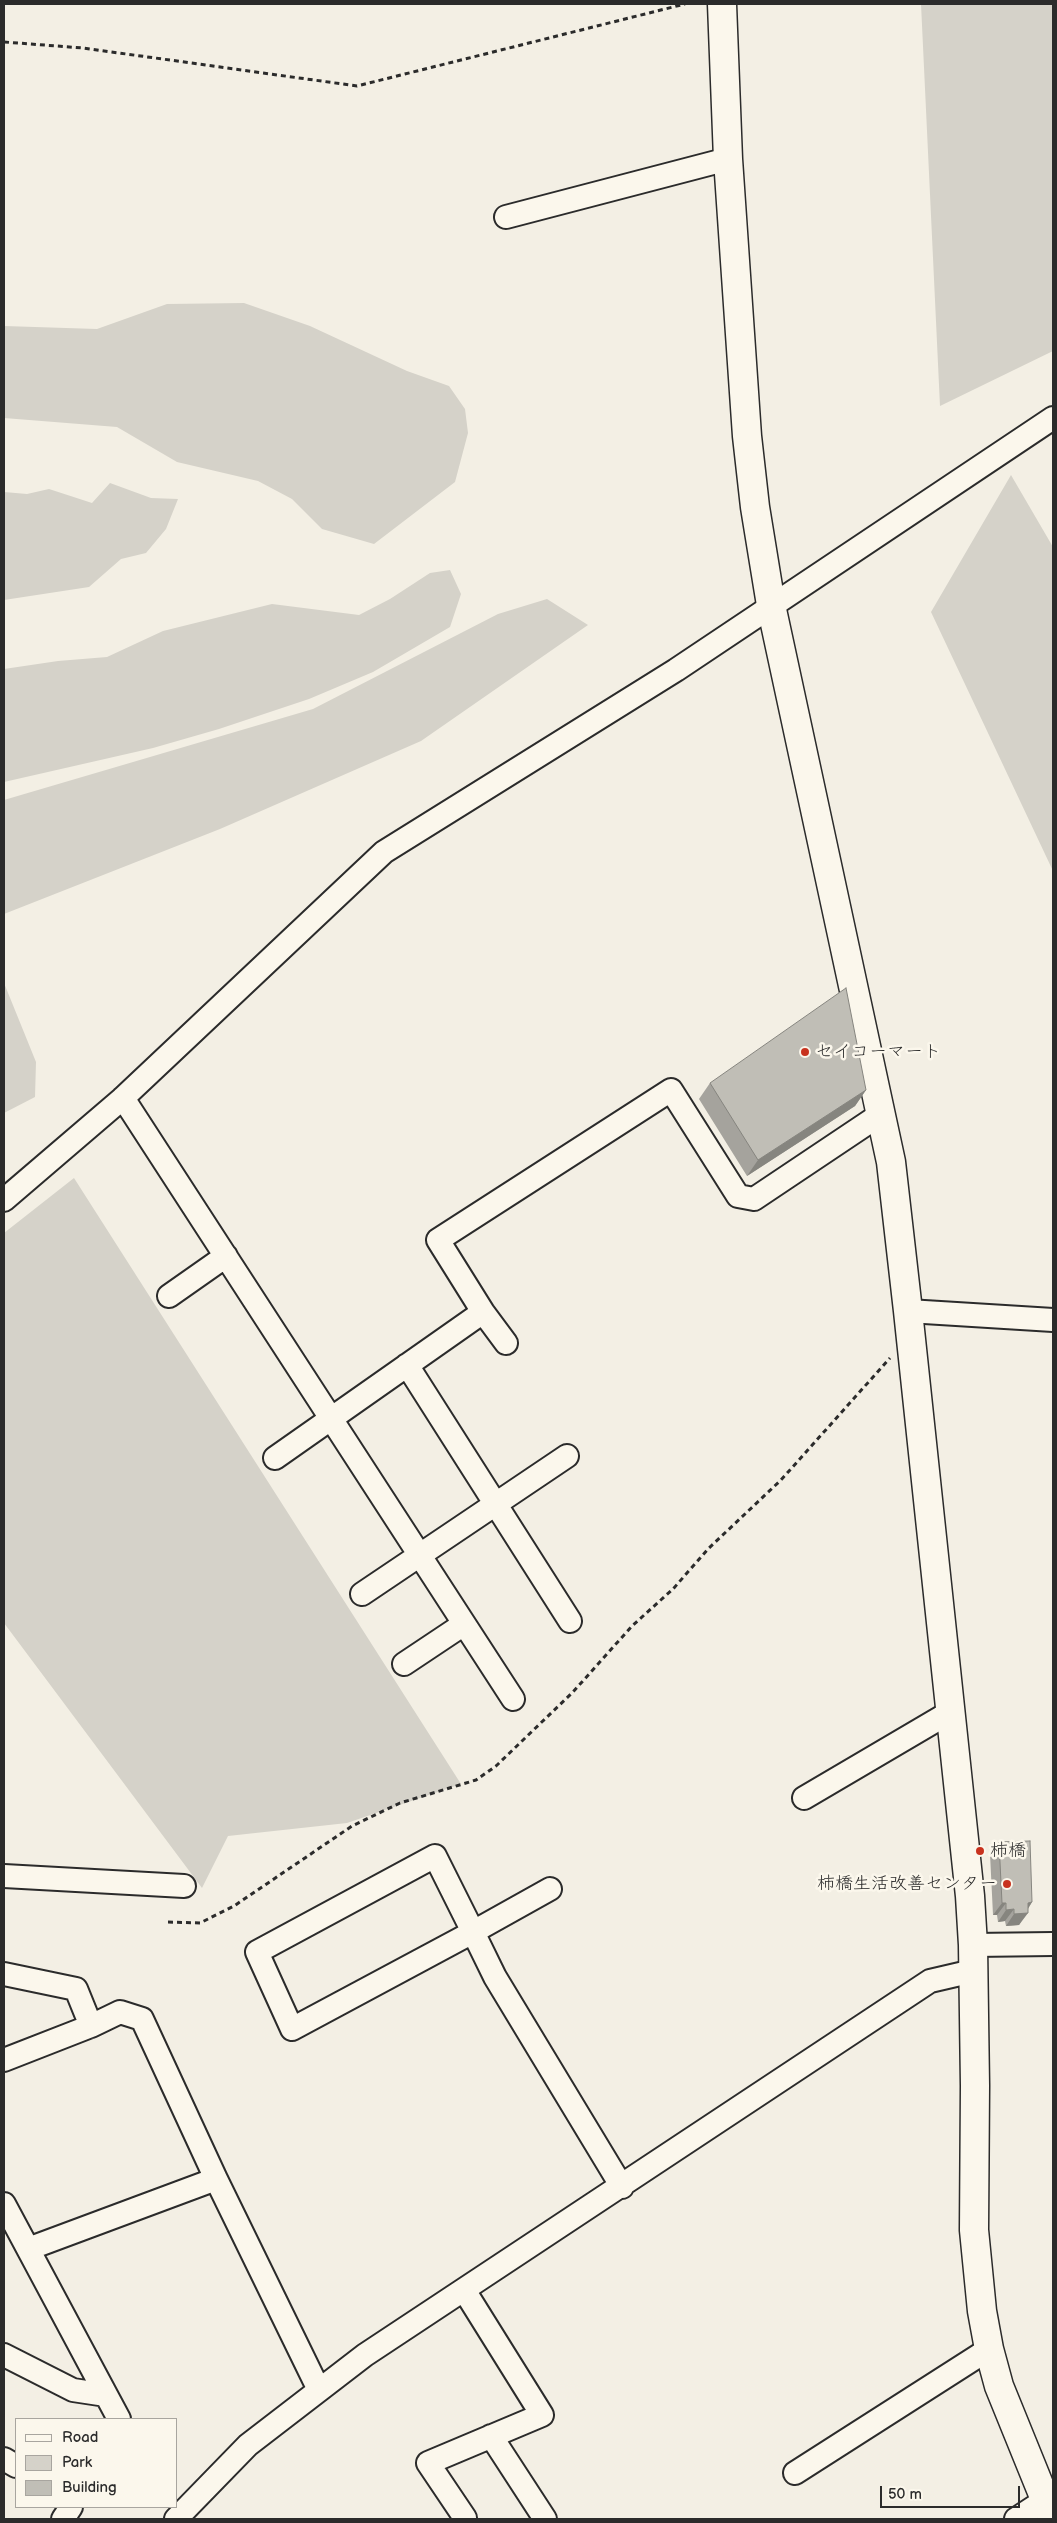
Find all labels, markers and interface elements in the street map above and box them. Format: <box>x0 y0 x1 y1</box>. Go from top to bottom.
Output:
place label: セイコーマート <box>815 1041 941 1063</box>
marker: セイコーマート <box>799 1046 811 1058</box>
place label: 柿橋 <box>990 1840 1026 1862</box>
marker: 柿橋 <box>974 1845 986 1857</box>
place label: 柿橋生活改善センター <box>817 1873 997 1895</box>
marker: 柿橋生活改善センター <box>1001 1878 1013 1890</box>
legend <box>15 2418 178 2508</box>
text: Road <box>62 2428 98 2447</box>
text: Park <box>62 2453 92 2472</box>
scale bar <box>882 2476 1022 2508</box>
text: Building <box>62 2478 117 2497</box>
text: 50 m <box>888 2485 922 2504</box>

